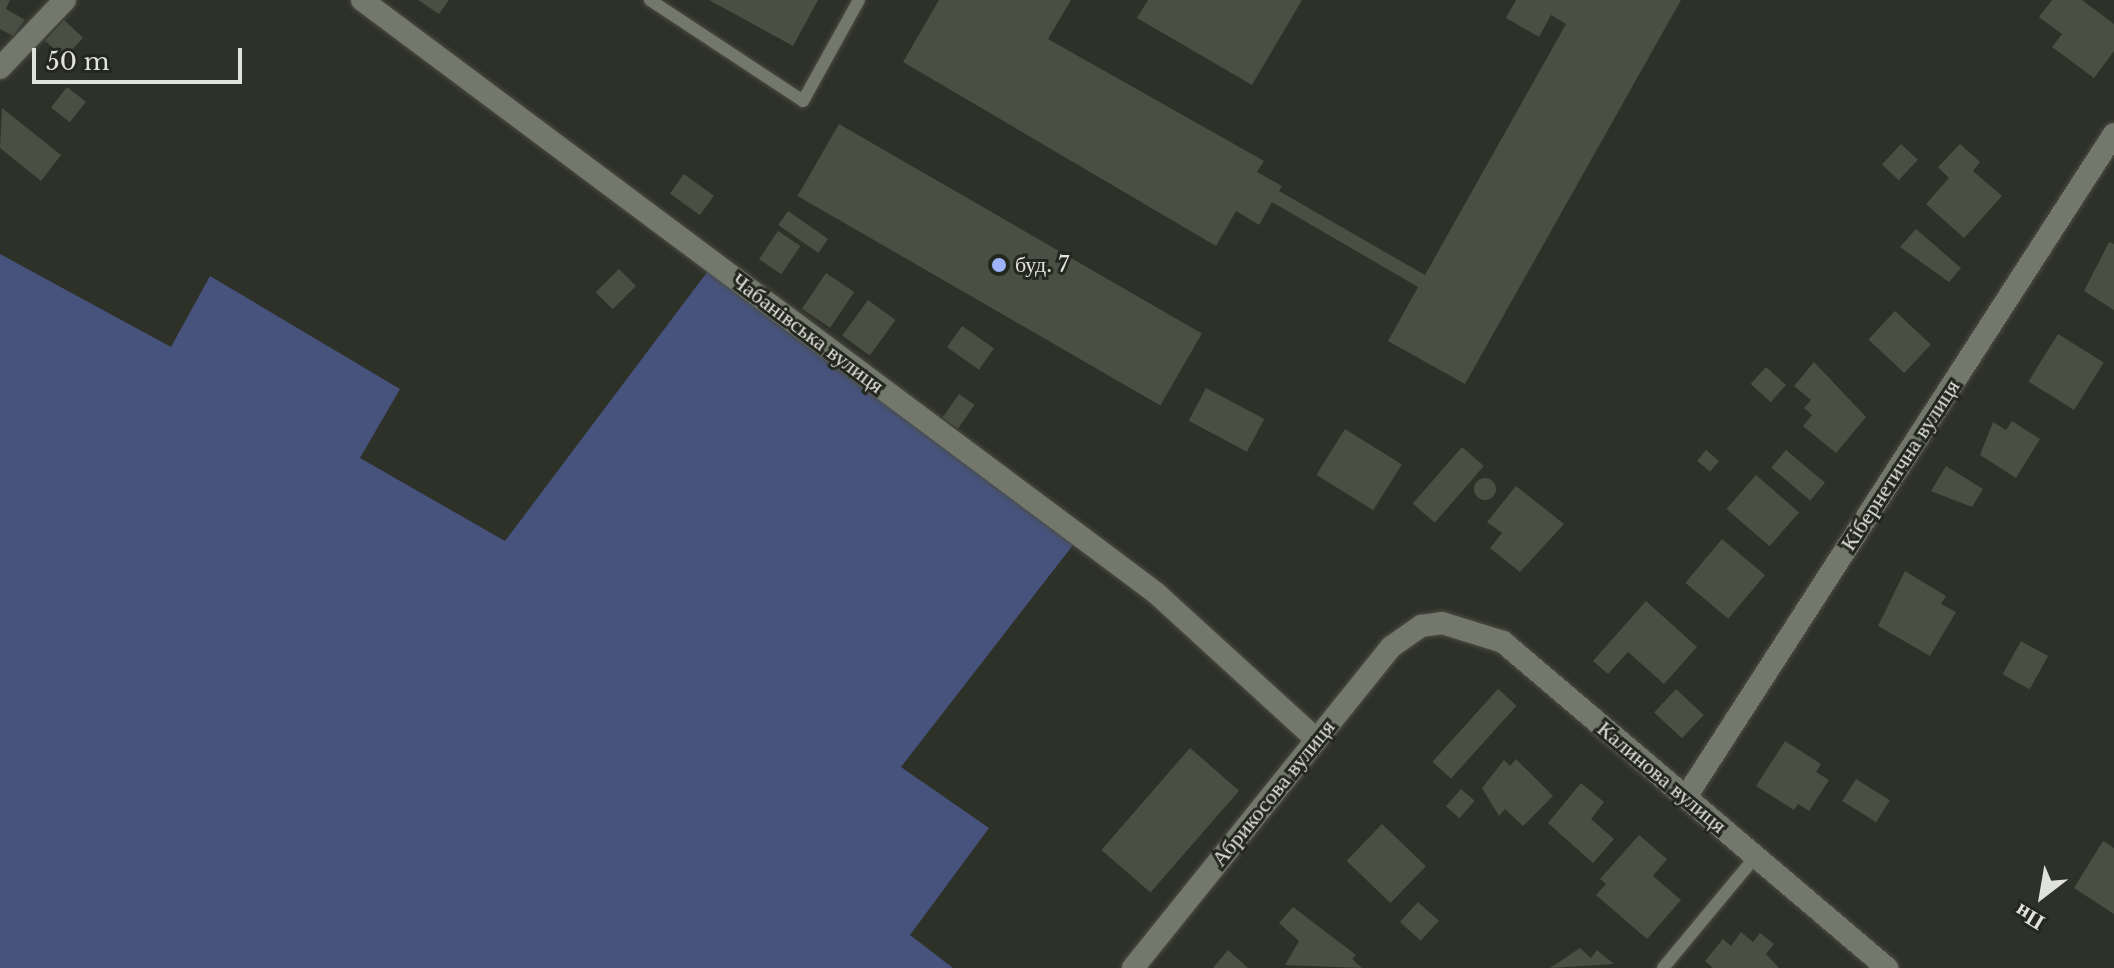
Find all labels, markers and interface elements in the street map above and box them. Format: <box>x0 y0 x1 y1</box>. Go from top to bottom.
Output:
scale bar <box>36 32 246 82</box>
text: 50 m <box>46 47 109 76</box>
place label: буд. 7 <box>1015 252 1069 278</box>
marker: буд. 7 <box>990 256 1008 274</box>
street label: Чабанівська вулиця <box>727 267 889 399</box>
street label: Кібернетична вулиця <box>1835 375 1965 555</box>
street label: Абрикосова вулиця <box>1206 714 1340 872</box>
street label: Калинова вулиця <box>1592 715 1732 839</box>
north arrow <box>2002 856 2082 936</box>
text: Пн <box>2010 898 2049 936</box>

